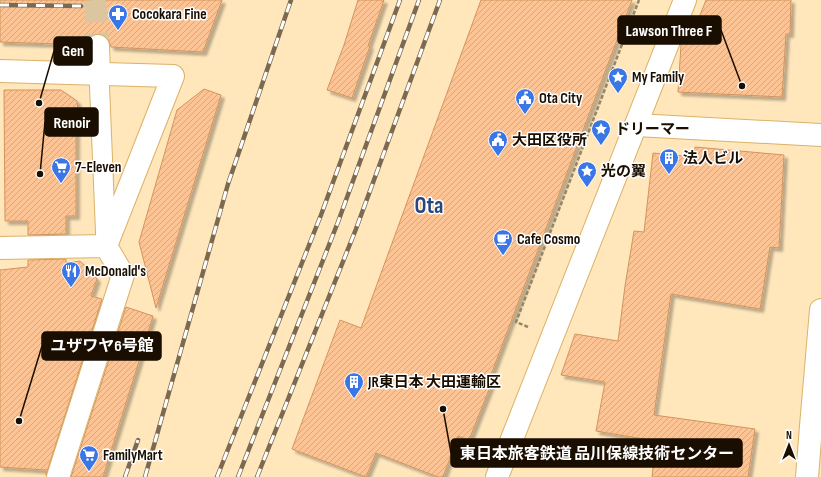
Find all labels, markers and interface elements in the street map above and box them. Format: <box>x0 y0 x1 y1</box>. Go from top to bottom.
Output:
pharmacy icon: Cocokara Fine <box>107 3 129 31</box>
place label: Cocokara Fine <box>132 5 207 24</box>
callout: Lawson Three F <box>618 16 721 44</box>
text: Lawson Three F <box>626 22 713 41</box>
callout: Gen <box>54 37 92 65</box>
text: Gen <box>62 42 84 61</box>
place icon: My Family <box>607 66 629 94</box>
place label: My Family <box>632 68 685 87</box>
public building icon: Ota City <box>514 87 536 115</box>
place label: Ota City <box>539 89 583 108</box>
callout: Renoir <box>45 108 98 136</box>
text: Renoir <box>54 114 90 133</box>
place icon: ドリーマー <box>590 118 612 146</box>
place label: ドリーマー <box>615 120 690 139</box>
public building icon: 大田区役所 <box>487 129 509 157</box>
place label: 大田区役所 <box>512 131 587 150</box>
building icon: 法人ビル <box>658 147 680 175</box>
place label: 法人ビル <box>683 149 743 168</box>
supermarket icon: 7-Eleven <box>50 156 72 184</box>
place label: 7-Eleven <box>75 158 122 177</box>
place icon: 光の翼 <box>576 160 598 188</box>
place label: 光の翼 <box>601 162 646 181</box>
district label: Ota <box>415 192 443 220</box>
cafe icon: Cafe Cosmo <box>492 228 514 256</box>
place label: Cafe Cosmo <box>517 230 580 249</box>
restaurant icon: McDonald's <box>60 260 82 288</box>
place label: McDonald's <box>85 262 146 281</box>
callout: ユザワヤ6号館 <box>42 332 161 360</box>
text: ユザワヤ6号館 <box>50 337 154 356</box>
building icon: JR東日本 大田運輸区 <box>343 371 365 399</box>
place label: JR東日本 大田運輸区 <box>367 373 501 392</box>
north arrow <box>769 425 809 465</box>
text: N <box>786 429 792 442</box>
callout: 東日本旅客鉄道 品川保線技術センター <box>451 439 742 467</box>
supermarket icon: FamilyMart <box>78 444 100 472</box>
text: 東日本旅客鉄道 品川保線技術センター <box>460 444 734 464</box>
place label: FamilyMart <box>103 446 163 465</box>

